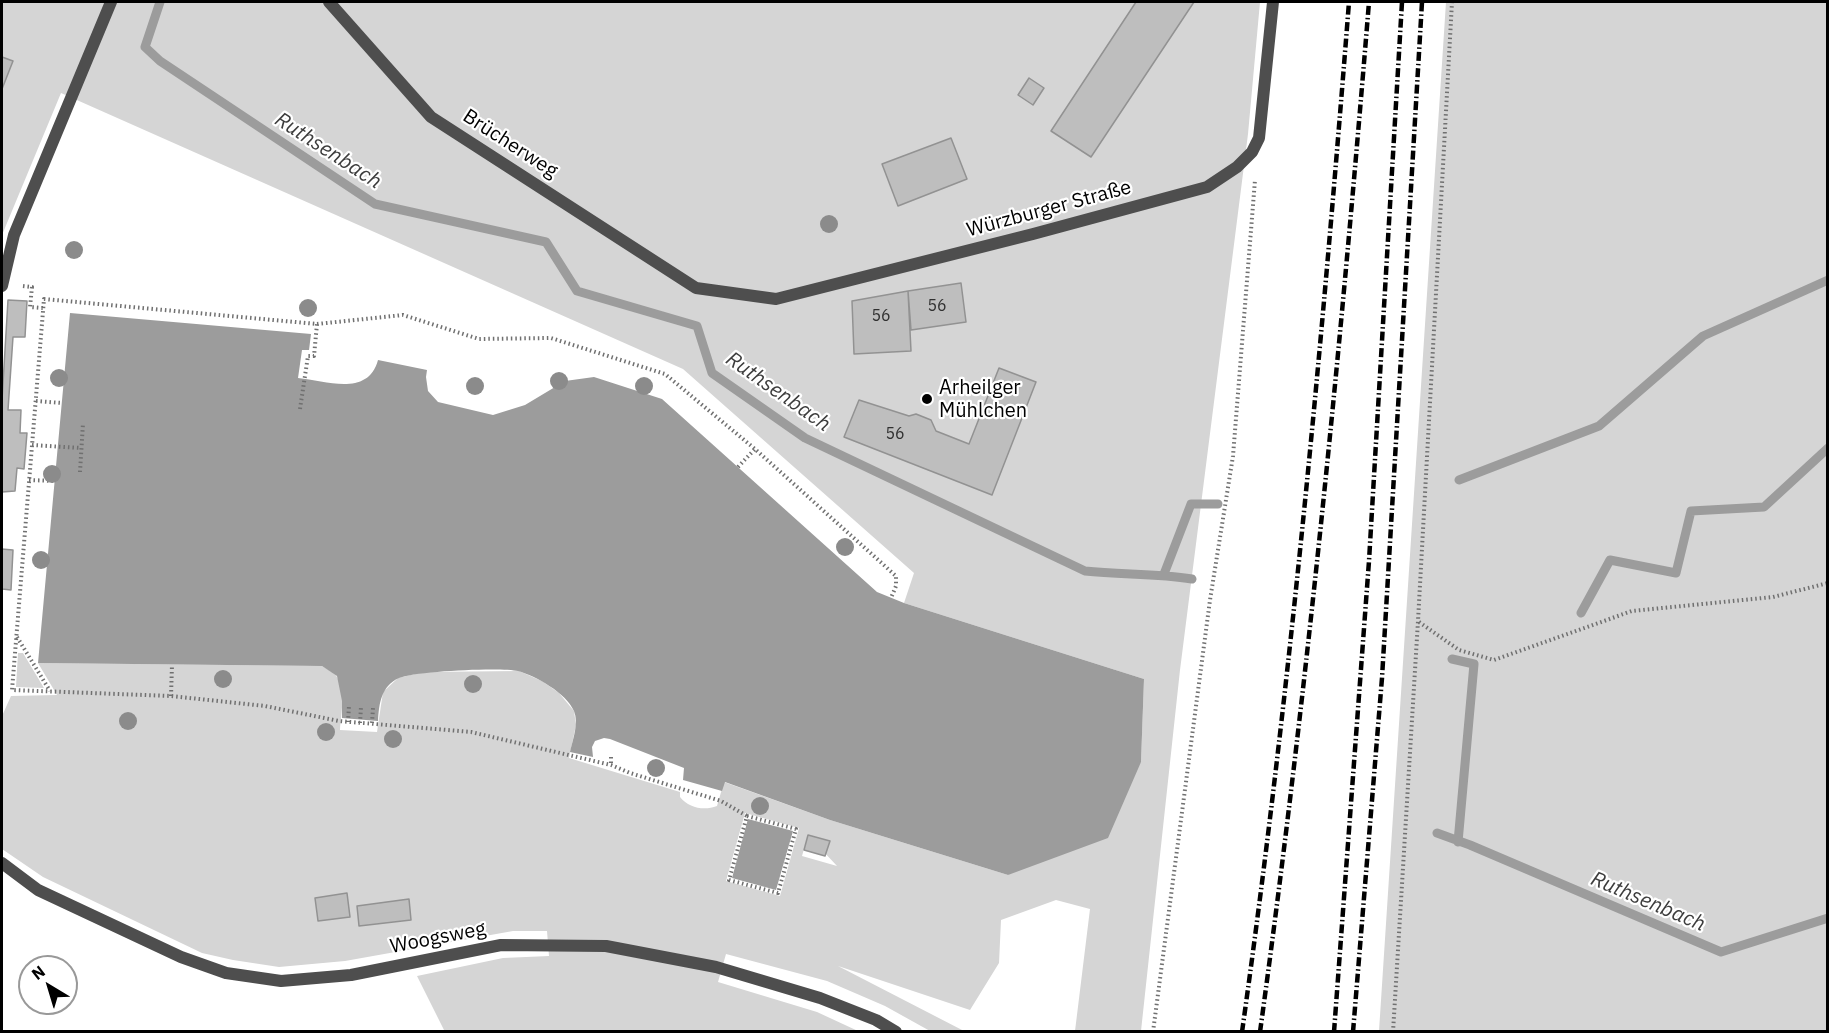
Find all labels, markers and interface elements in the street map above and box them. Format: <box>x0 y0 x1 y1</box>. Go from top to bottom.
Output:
street label: Brücherweg <box>458 104 562 184</box>
water label: Ruthsenbach <box>270 107 386 195</box>
street label: Würzburger Straße <box>964 175 1134 243</box>
house number: 56 <box>927 296 947 316</box>
house number: 56 <box>871 306 891 326</box>
water label: Ruthsenbach <box>721 347 835 437</box>
place label: Arheilger Mühlchen <box>939 376 1027 423</box>
marker: Arheilger Mühlchen <box>920 392 934 406</box>
house number: 56 <box>885 424 905 444</box>
water label: Ruthsenbach <box>1587 867 1709 937</box>
street label: Woogsweg <box>388 917 488 959</box>
north arrow <box>18 955 78 1015</box>
text: N <box>27 961 49 984</box>

